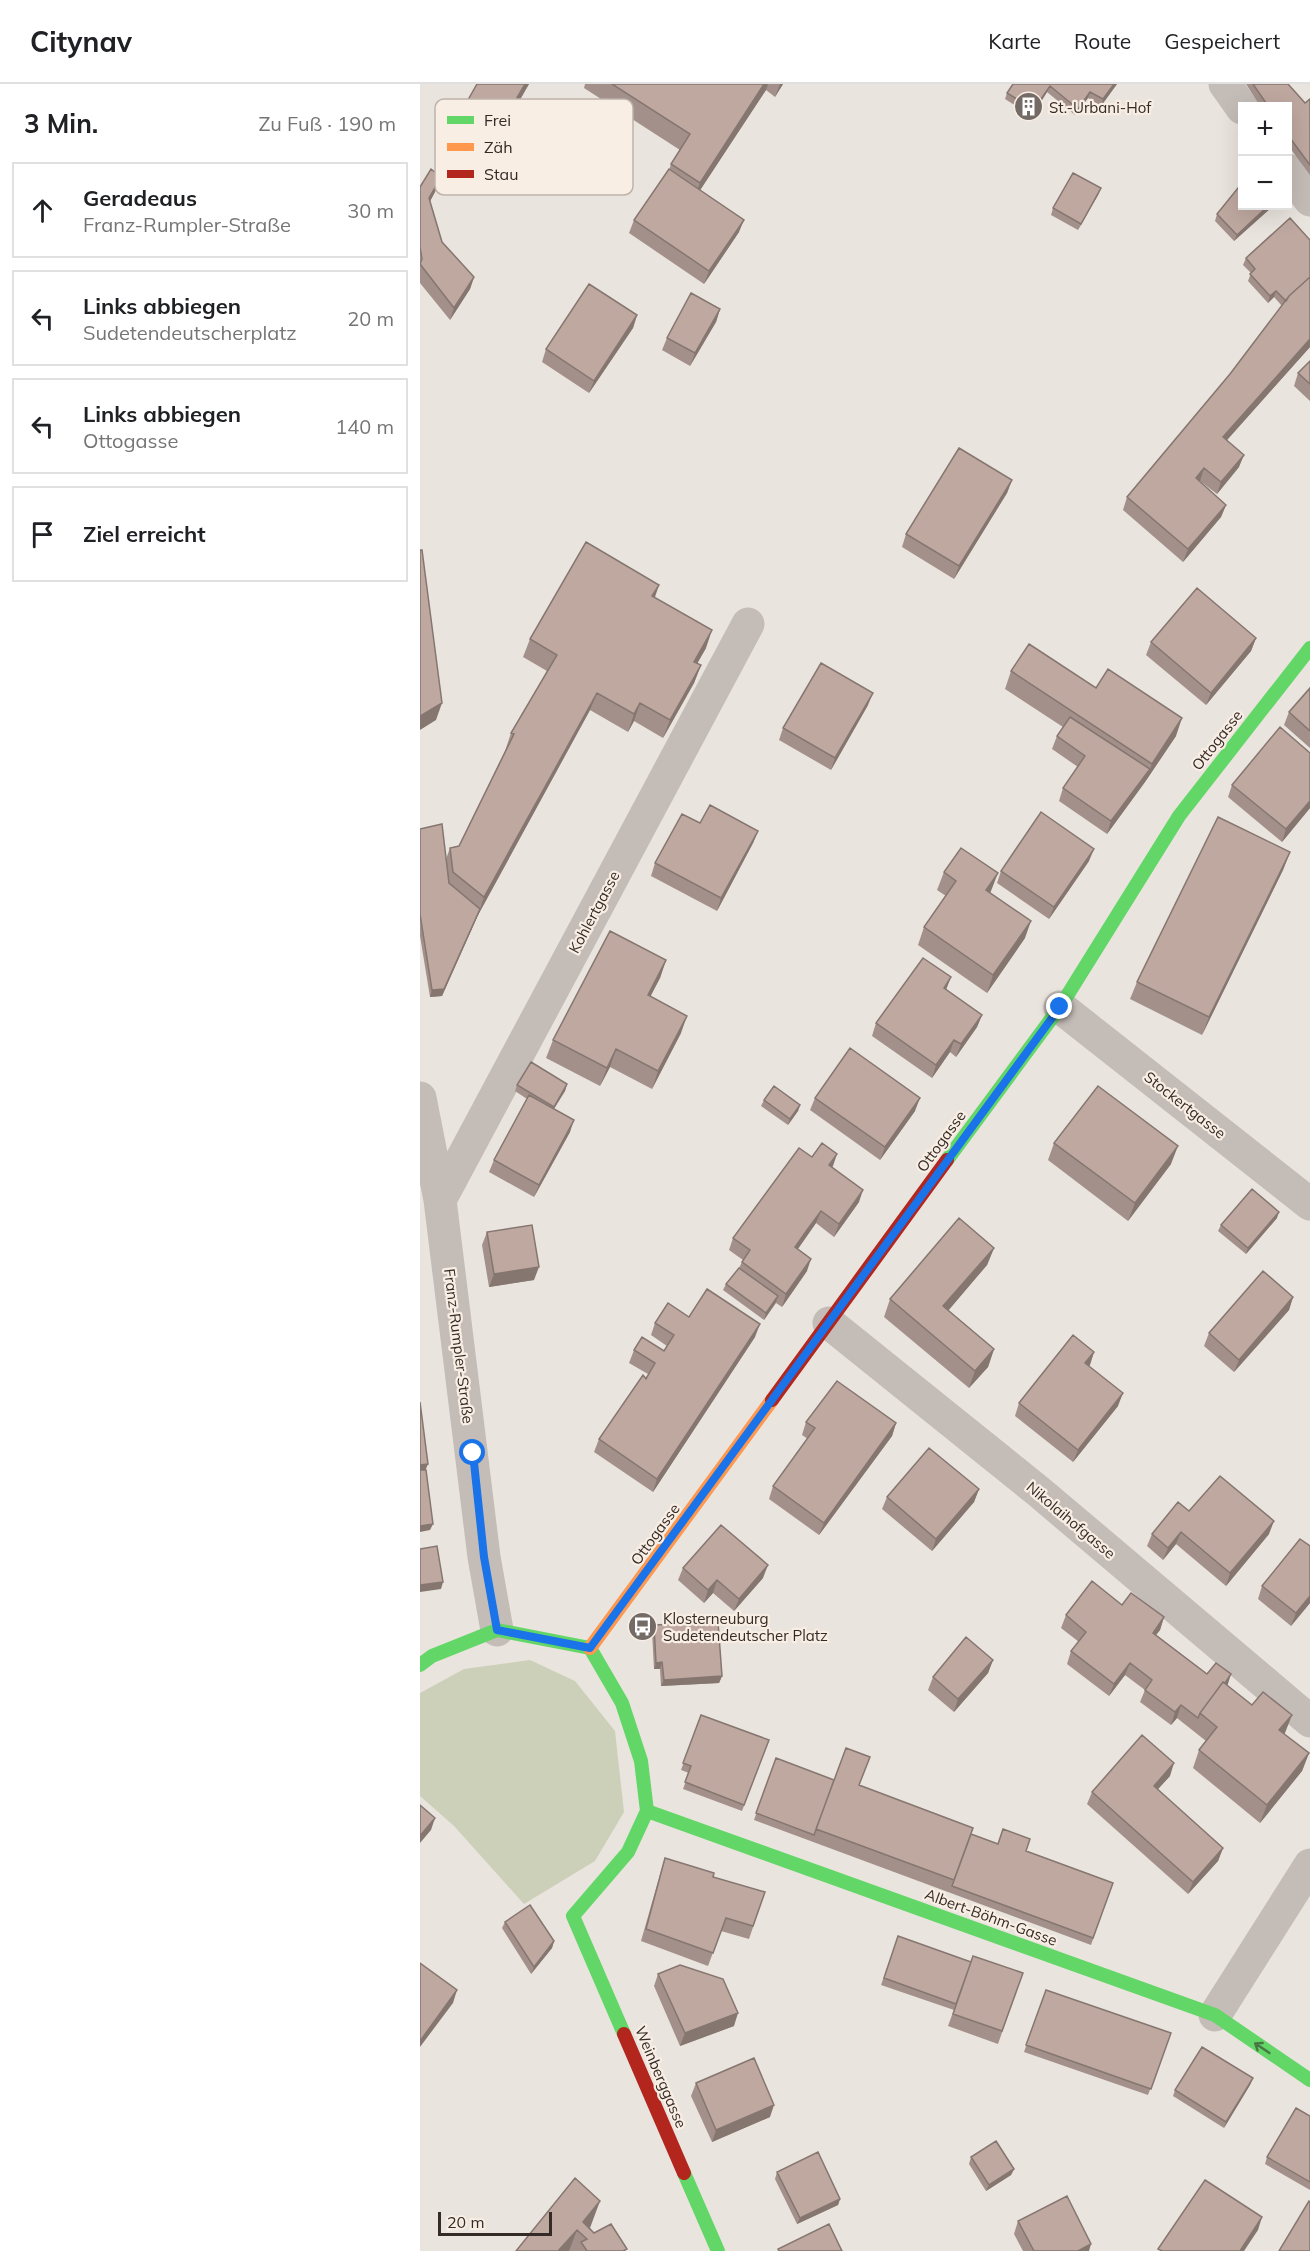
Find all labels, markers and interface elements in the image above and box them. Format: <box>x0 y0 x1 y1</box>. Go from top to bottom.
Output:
text: Citynav <box>30 24 132 59</box>
text: Karte <box>988 28 1041 54</box>
text: Route <box>1074 28 1131 54</box>
text: Gespeichert <box>1164 28 1280 54</box>
building icon: St.-Urbani-Hof <box>1012 91 1044 123</box>
place label: St.-Urbani-Hof <box>1049 98 1152 117</box>
legend <box>435 99 633 195</box>
map controls <box>1238 102 1292 210</box>
button: + <box>1238 102 1292 156</box>
text: 3 Min. <box>24 107 98 140</box>
text: Frei <box>484 110 511 130</box>
text: Zu Fuß · 190 m <box>258 111 396 136</box>
text: Zäh <box>484 137 513 157</box>
button: − <box>1238 156 1292 210</box>
text: Stau <box>484 164 518 184</box>
text: Geradeaus <box>83 184 197 212</box>
icon: ahead <box>26 194 59 227</box>
text: 30 m <box>347 198 394 223</box>
text: Franz-Rumpler-Straße <box>83 212 291 237</box>
text: Links abbiegen <box>83 292 241 320</box>
icon: left <box>26 302 59 335</box>
text: 20 m <box>347 306 394 331</box>
text: Sudetendeutscherplatz <box>83 320 297 345</box>
text: Links abbiegen <box>83 400 241 428</box>
icon: left <box>26 410 59 443</box>
text: 140 m <box>335 414 394 439</box>
text: Ottogasse <box>83 428 178 453</box>
icon: arrive <box>26 518 59 551</box>
text: Ziel erreicht <box>83 520 206 548</box>
street label: Ottogasse <box>1188 706 1246 774</box>
street label: Kohlertgasse <box>564 868 624 956</box>
route end <box>1046 993 1072 1019</box>
street label: Stockertgasse <box>1140 1067 1230 1143</box>
street label: Ottogasse <box>912 1107 970 1175</box>
street label: Franz-Rumpler-Straße <box>440 1268 478 1424</box>
route start <box>459 1439 485 1465</box>
street label: Nikolaihofgasse <box>1023 1477 1119 1563</box>
street label: Ottogasse <box>626 1500 684 1568</box>
place label: Klosterneuburg Sudetendeutscher Platz <box>663 1609 828 1645</box>
bus stop icon: Klosterneuburg Sudetendeutscher Platz <box>626 1611 658 1643</box>
street label: Albert-Böhm-Gasse <box>922 1884 1060 1950</box>
street label: Weinberggasse <box>631 2023 691 2131</box>
one-way arrow <box>1254 2041 1271 2054</box>
scale bar <box>438 2209 552 2236</box>
text: 20 m <box>447 2212 484 2232</box>

